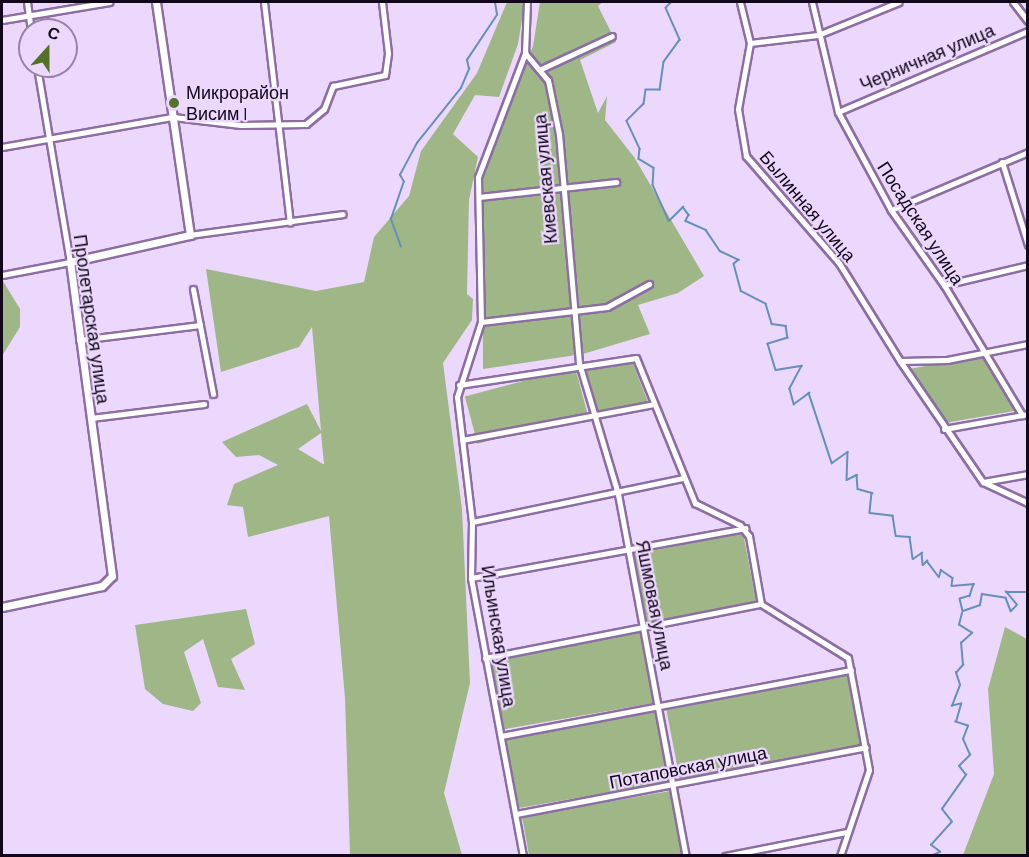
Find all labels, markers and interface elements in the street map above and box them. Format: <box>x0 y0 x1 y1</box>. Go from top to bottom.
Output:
north arrow <box>18 18 78 78</box>
street label: Черничная улица <box>856 19 998 95</box>
text: С <box>45 22 63 44</box>
place label: Микрорайон Висим I <box>186 82 289 124</box>
marker: Микрорайон Висим I <box>167 96 181 110</box>
street label: Киевская улица <box>529 113 561 245</box>
street label: Былинная улица <box>755 146 861 266</box>
street label: Посадская улица <box>873 157 969 289</box>
street label: Пролетарская улица <box>69 233 115 405</box>
street label: Яшмовая улица <box>632 538 678 672</box>
street label: Ильинская улица <box>477 564 521 708</box>
street label: Потаповская улица <box>607 741 769 793</box>

